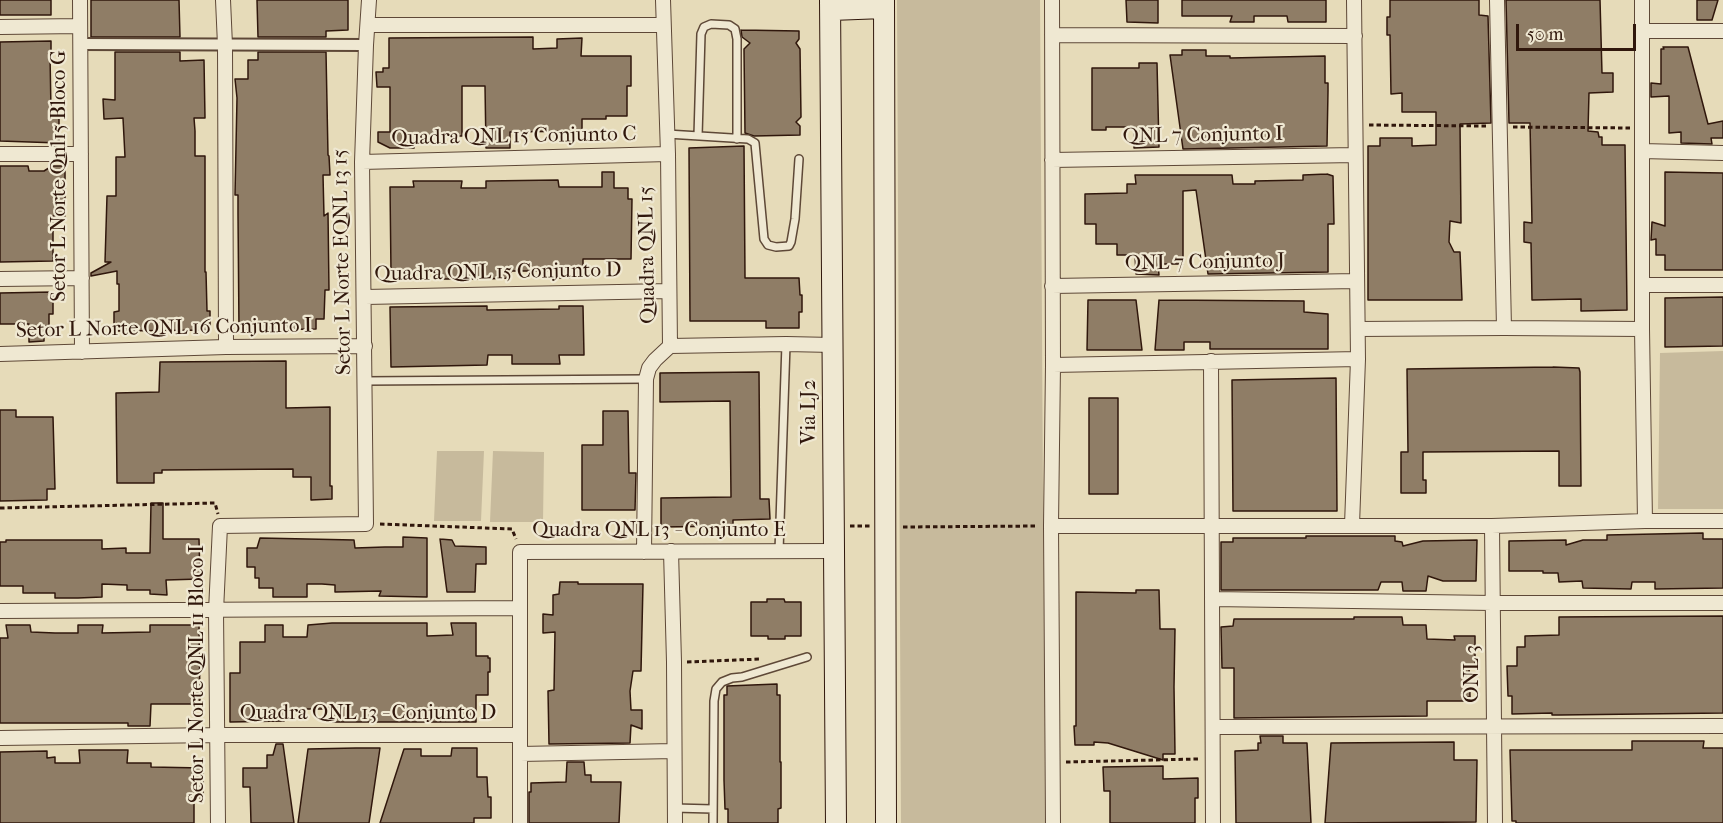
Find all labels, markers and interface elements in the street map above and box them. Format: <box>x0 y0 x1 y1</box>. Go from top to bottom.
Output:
scale bar <box>1519 12 1639 50</box>
text: 50 m <box>1527 24 1563 45</box>
street label: Setor L Norte Qnl15 Bloco G <box>47 50 73 302</box>
street label: Quadra QNL 15 Conjunto C <box>391 122 637 152</box>
street label: QNL 7 Conjunto I <box>1123 122 1283 150</box>
street label: Setor L Norte EQNL 13 15 <box>328 149 358 375</box>
street label: Quadra QNL 15 <box>634 186 662 324</box>
street label: QNL 7 Conjunto J <box>1125 249 1285 277</box>
street label: Quadra QNL 15 Conjunto D <box>374 258 622 288</box>
street label: Setor L Norte QNL 16 Conjunto I <box>16 314 312 344</box>
street label: Via LJ2 <box>797 379 823 445</box>
street label: Quadra QNL 13 - Conjunto E <box>532 518 786 544</box>
street label: Setor L Norte QNL 11 Bloco I <box>185 545 211 803</box>
street label: ONL 3 <box>1460 645 1486 703</box>
street label: Quadra QNL 13 - Conjunto D <box>240 701 496 727</box>

